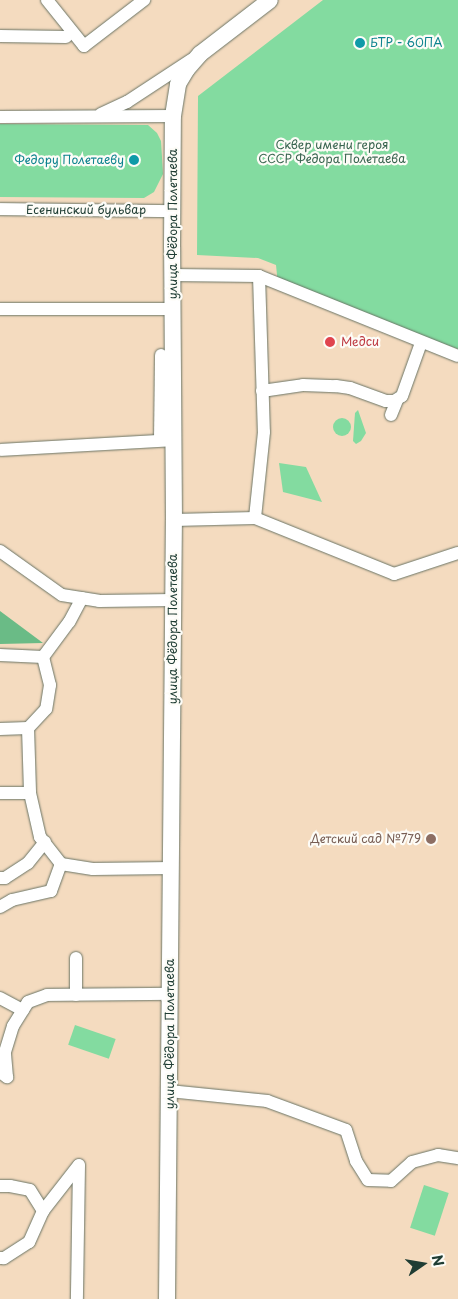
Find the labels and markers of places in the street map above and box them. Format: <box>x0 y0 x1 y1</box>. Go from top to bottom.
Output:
place label: БТР - 60ПА <box>370 36 443 50</box>
marker: БТР - 60ПА <box>354 37 366 49</box>
place label: Федору Полетаеву <box>15 153 124 167</box>
marker: Федору Полетаеву <box>128 154 140 166</box>
marker: Медси <box>323 335 337 349</box>
place label: Медси <box>341 335 379 349</box>
place label: Детский сад №779 <box>310 832 421 846</box>
marker: Детский сад №779 <box>425 833 437 845</box>

